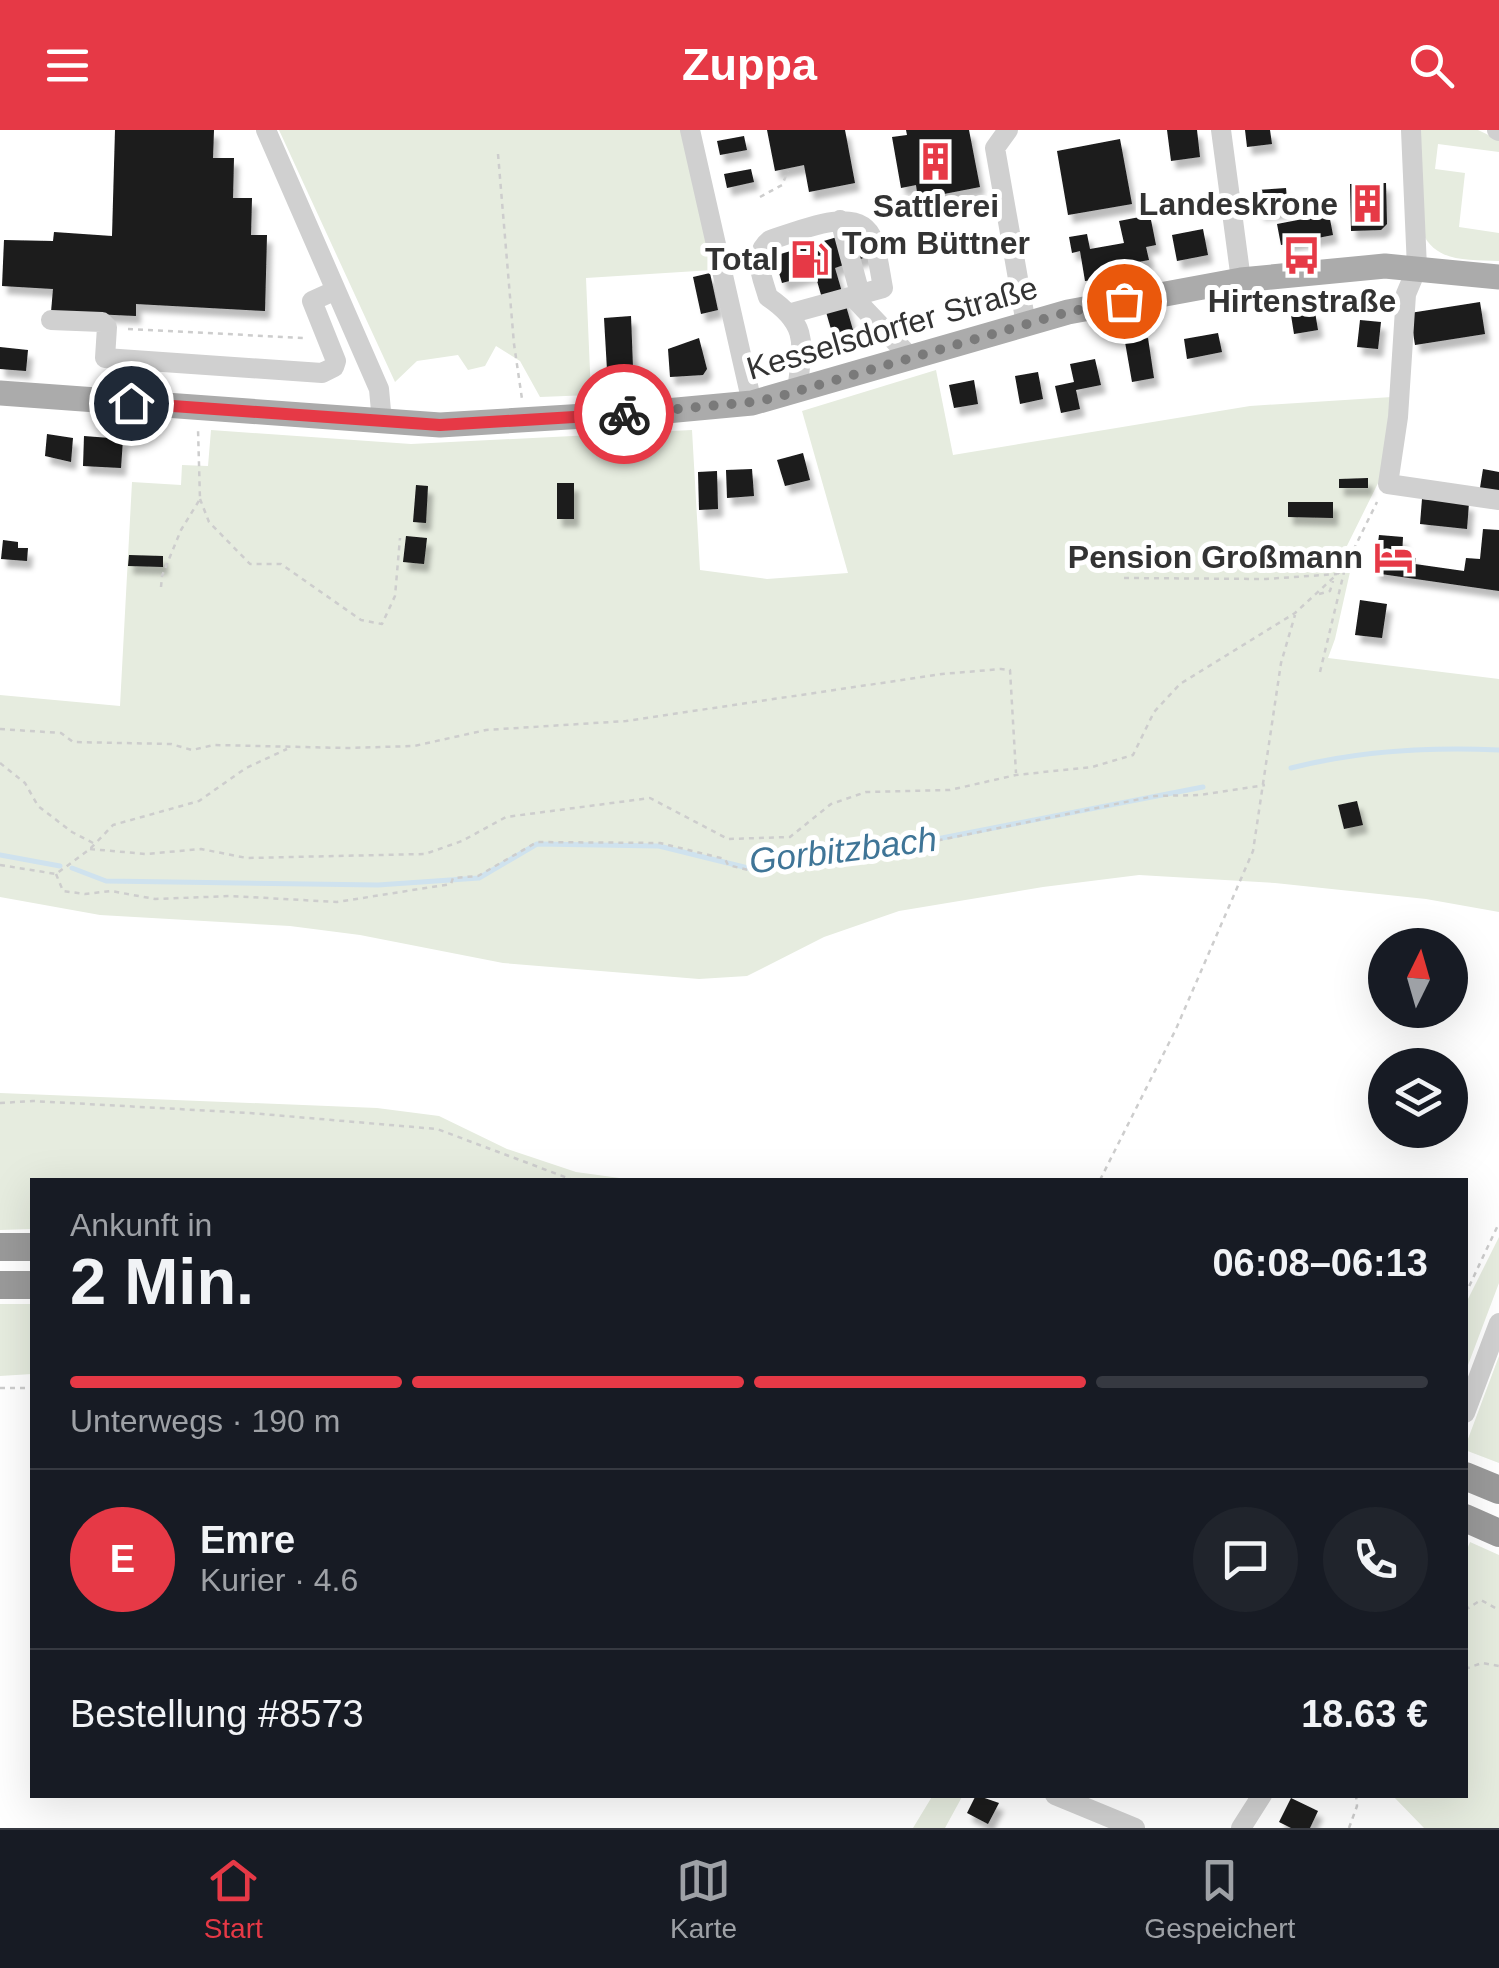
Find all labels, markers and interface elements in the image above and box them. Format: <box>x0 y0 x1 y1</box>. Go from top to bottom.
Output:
icon: menu <box>40 38 95 93</box>
icon: search <box>1404 38 1459 93</box>
text: Zuppa <box>682 39 817 90</box>
building icon: Sattlerei Tom Büttner <box>915 140 957 182</box>
building icon: Landeskrone <box>1347 183 1389 225</box>
place label: Landeskrone <box>1139 186 1338 222</box>
place label: Sattlerei Tom Büttner <box>842 188 1030 261</box>
bus stop icon: Hirtenstraße <box>1281 235 1323 277</box>
fuel station icon: Total <box>788 238 830 280</box>
place label: Total <box>705 241 779 277</box>
pin <box>1082 259 1167 344</box>
street label: Kesselsdorfer Straße <box>743 269 1041 387</box>
icon: bag <box>1097 274 1152 329</box>
place label: Hirtenstraße <box>1208 283 1396 319</box>
pin <box>89 361 174 446</box>
courier <box>574 364 674 464</box>
icon: home <box>104 376 159 431</box>
icon: bike <box>597 387 652 442</box>
hotel icon: Pension Großmann <box>1372 536 1414 578</box>
place label: Pension Großmann <box>1068 539 1363 575</box>
water label: Gorbitzbach <box>747 819 939 880</box>
north arrow <box>1368 928 1468 1028</box>
map controls <box>1368 928 1468 1148</box>
button: layers <box>1368 1048 1468 1148</box>
text: Ankunft in <box>70 1207 212 1243</box>
text: 06:08–06:13 <box>1212 1242 1428 1284</box>
text: 2 Min. <box>70 1245 254 1318</box>
text: Unterwegs · 190 m <box>70 1403 340 1439</box>
button: chat <box>1193 1507 1298 1612</box>
button: phone <box>1323 1507 1428 1612</box>
text: Emre <box>200 1519 295 1561</box>
text: E <box>110 1538 135 1580</box>
text: Kurier · 4.6 <box>200 1562 358 1598</box>
text: Bestellung #8573 <box>70 1693 364 1735</box>
text: 18.63 € <box>1301 1693 1428 1735</box>
tab: Start <box>204 1853 263 1945</box>
tab: Karte <box>670 1853 737 1945</box>
tab: Gespeichert <box>1144 1853 1295 1945</box>

